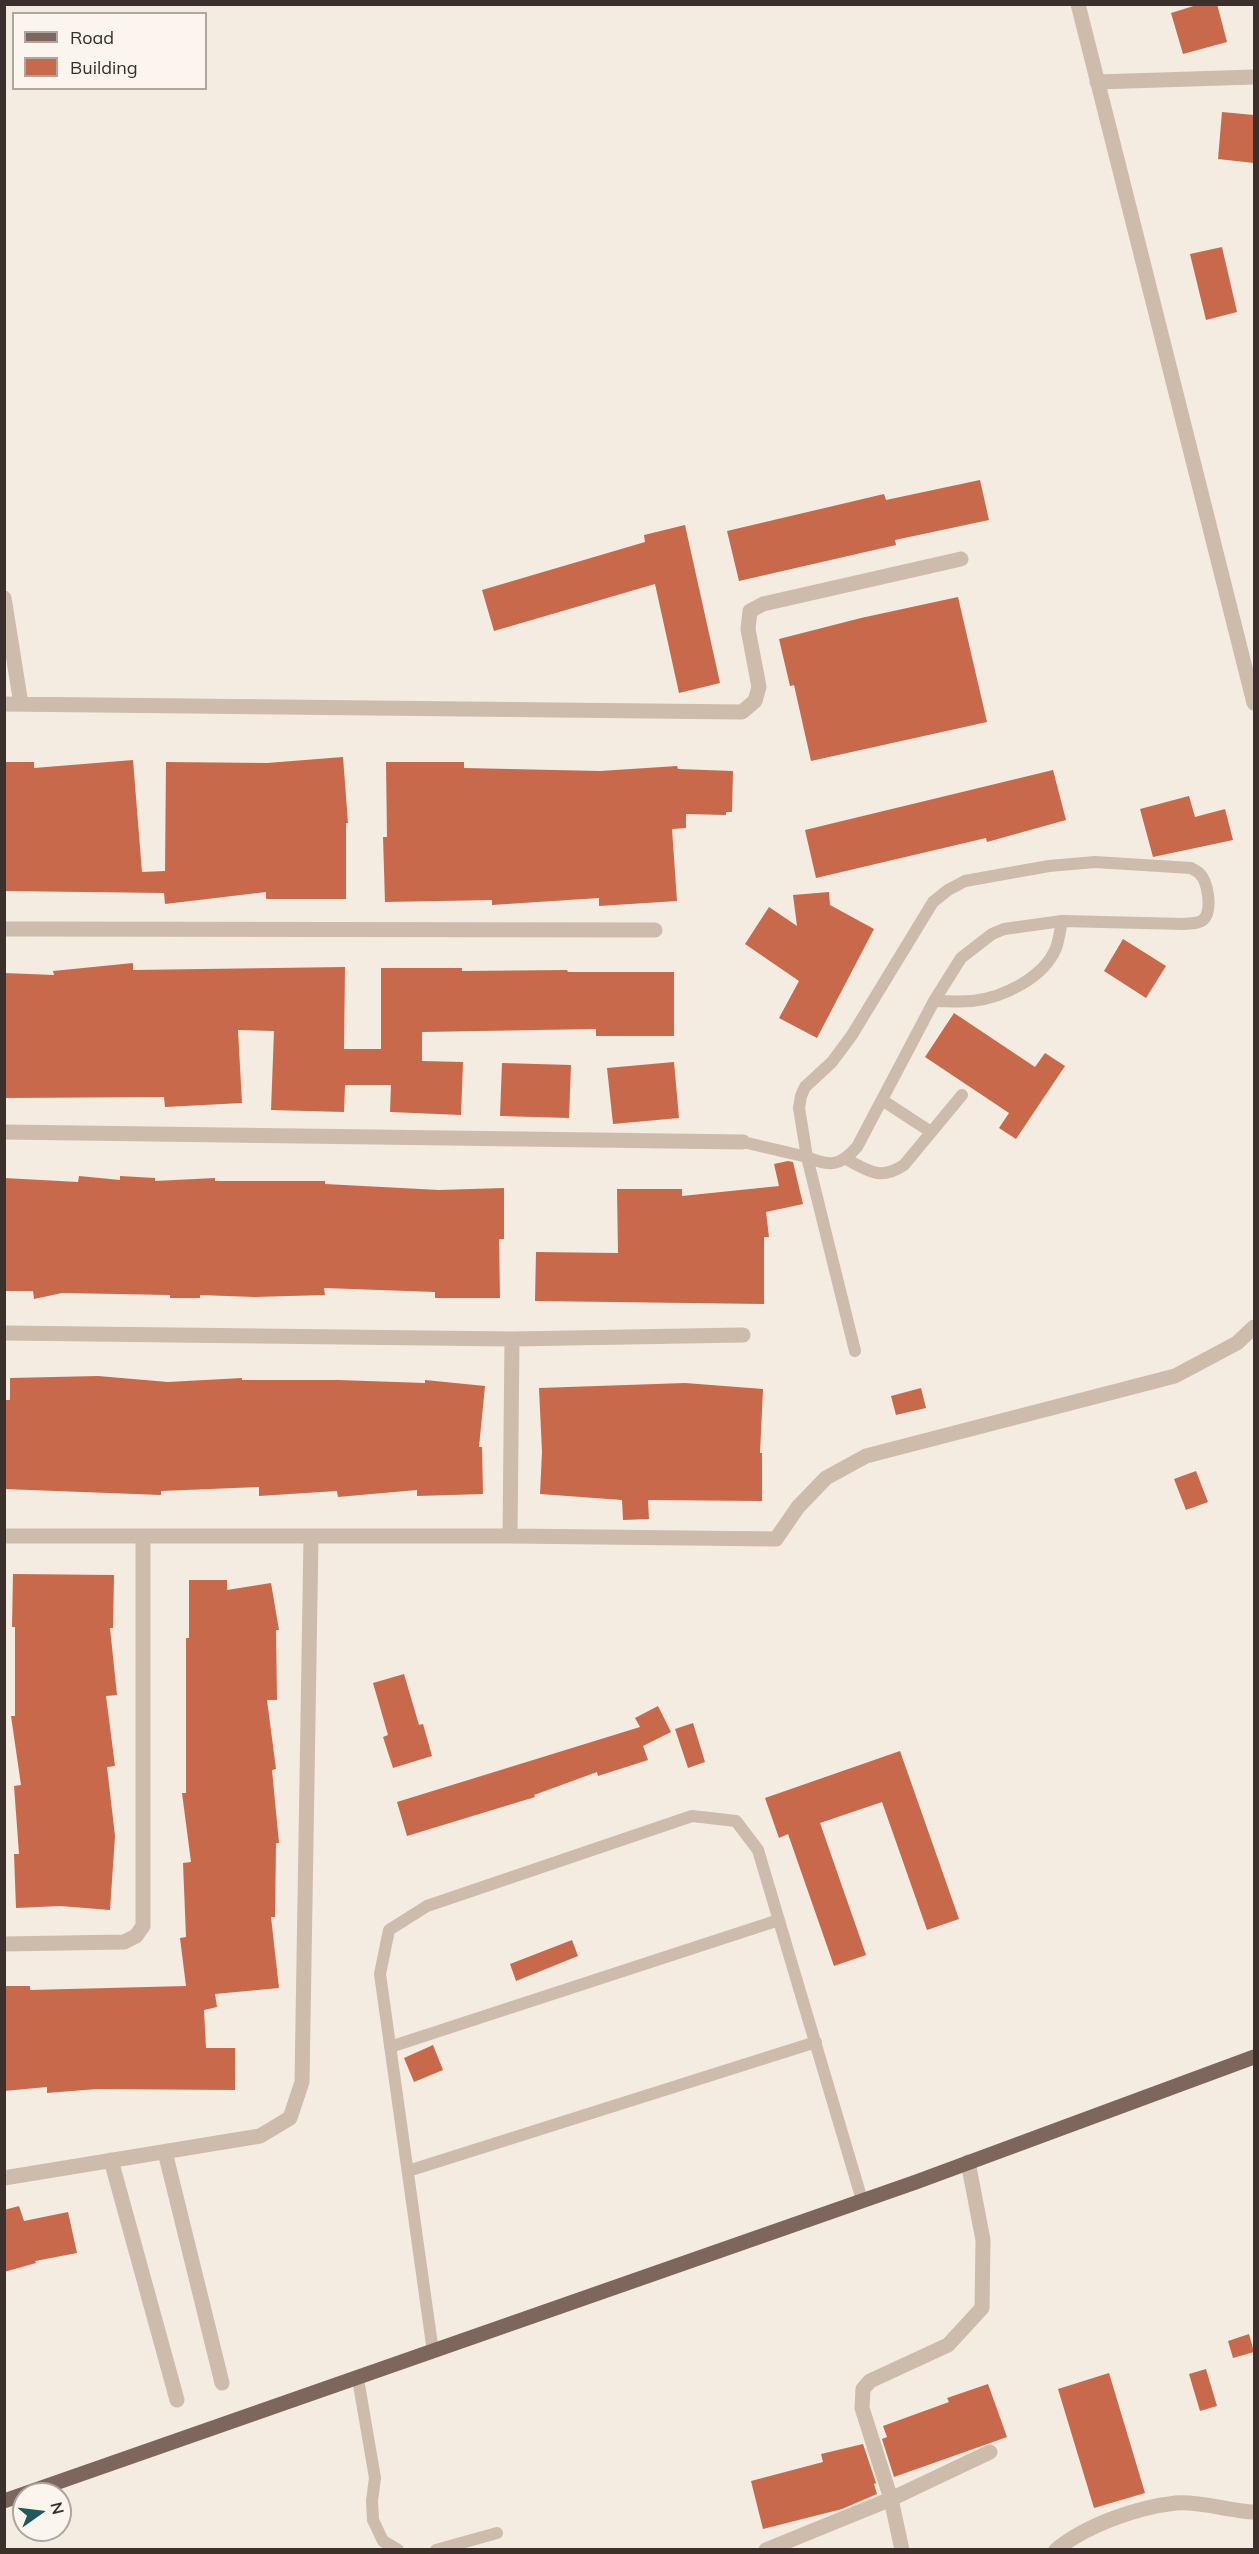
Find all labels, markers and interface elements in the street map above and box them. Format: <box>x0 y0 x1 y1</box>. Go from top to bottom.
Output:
legend <box>12 12 207 90</box>
text: Road <box>70 26 114 49</box>
text: Building <box>70 56 138 79</box>
north arrow <box>12 2482 72 2542</box>
text: N <box>46 2500 69 2516</box>

